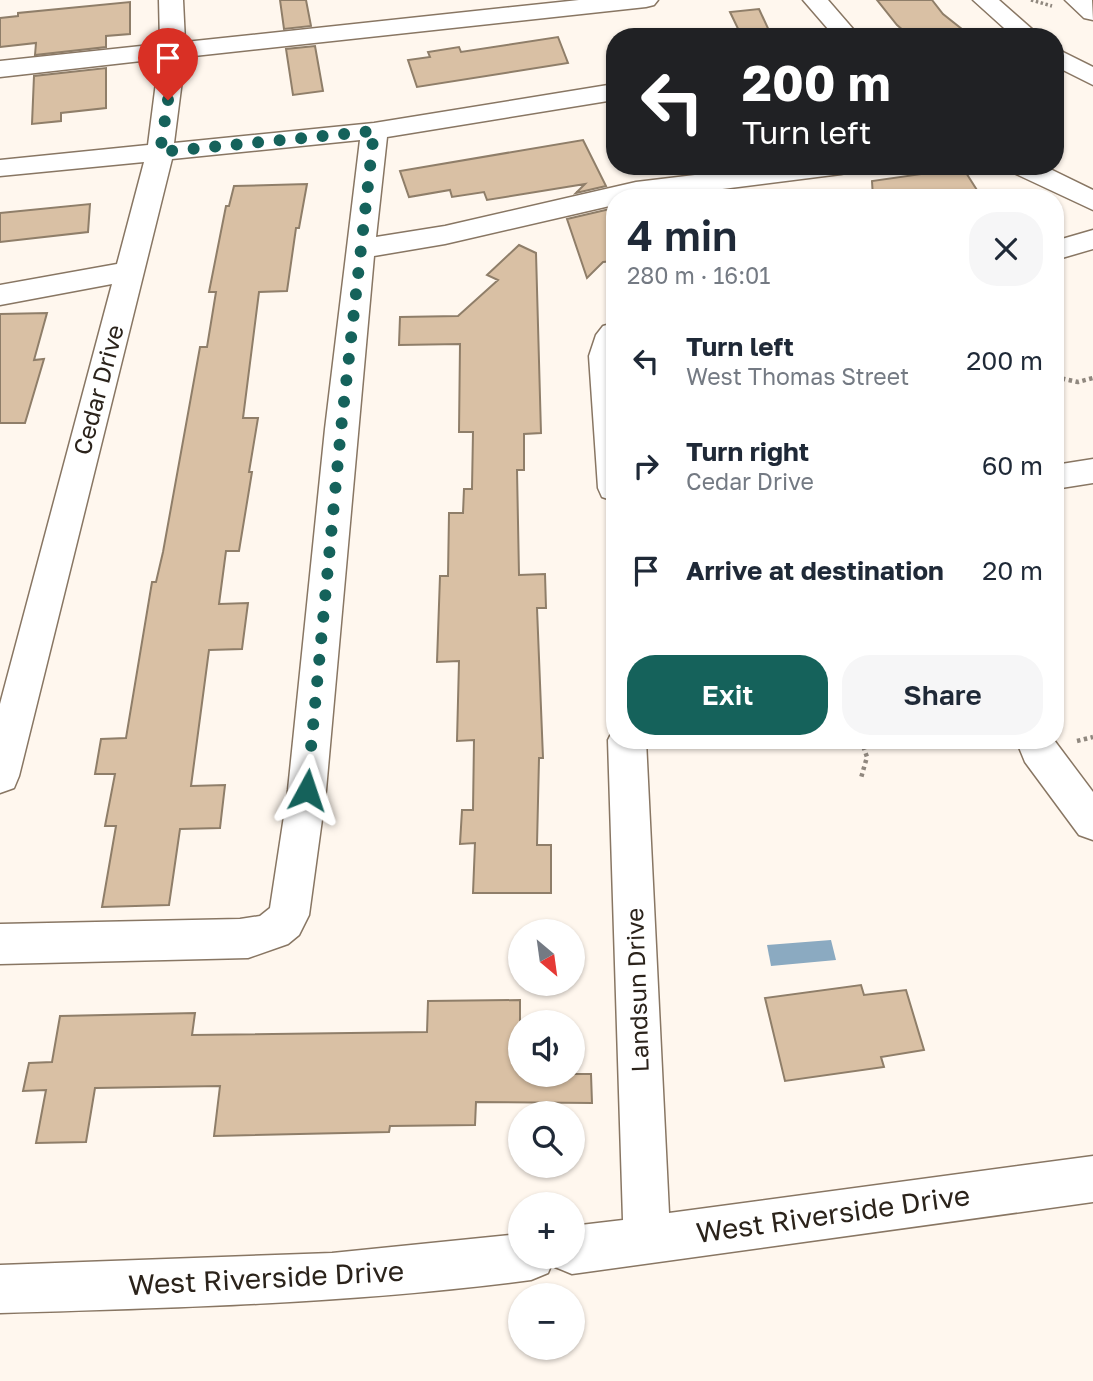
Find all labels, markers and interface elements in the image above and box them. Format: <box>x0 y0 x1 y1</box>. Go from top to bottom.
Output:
pin <box>138 28 198 100</box>
icon: arrive <box>149 39 187 77</box>
text: 200 m <box>742 53 891 112</box>
icon: left <box>627 56 718 147</box>
text: Turn left <box>742 113 871 151</box>
text: 4 min <box>627 210 737 260</box>
button: close <box>969 212 1043 286</box>
text: 280 m · 16:01 <box>627 261 771 289</box>
street label: Cedar Drive <box>66 321 129 458</box>
text: Turn left <box>686 331 794 362</box>
icon: left <box>627 342 665 380</box>
text: 200 m <box>966 345 1043 376</box>
text: West Thomas Street <box>686 362 909 390</box>
text: Turn right <box>686 436 809 467</box>
icon: right <box>627 447 665 485</box>
text: 60 m <box>982 450 1043 481</box>
text: Cedar Drive <box>686 467 814 495</box>
icon: arrive <box>627 552 665 590</box>
text: Arrive at destination <box>686 555 944 586</box>
text: 20 m <box>982 555 1043 586</box>
button: Exit <box>627 655 828 735</box>
button: Share <box>842 655 1043 735</box>
position arrow <box>270 753 344 827</box>
street label: Landsun Drive <box>619 907 654 1073</box>
north arrow <box>508 919 584 996</box>
map controls <box>508 919 585 1360</box>
button: sound <box>508 1010 585 1087</box>
button: search <box>508 1101 585 1178</box>
street label: West Riverside Drive <box>694 1178 972 1249</box>
button: + <box>508 1192 585 1269</box>
street label: West Riverside Drive <box>127 1254 405 1301</box>
button: − <box>508 1283 585 1360</box>

